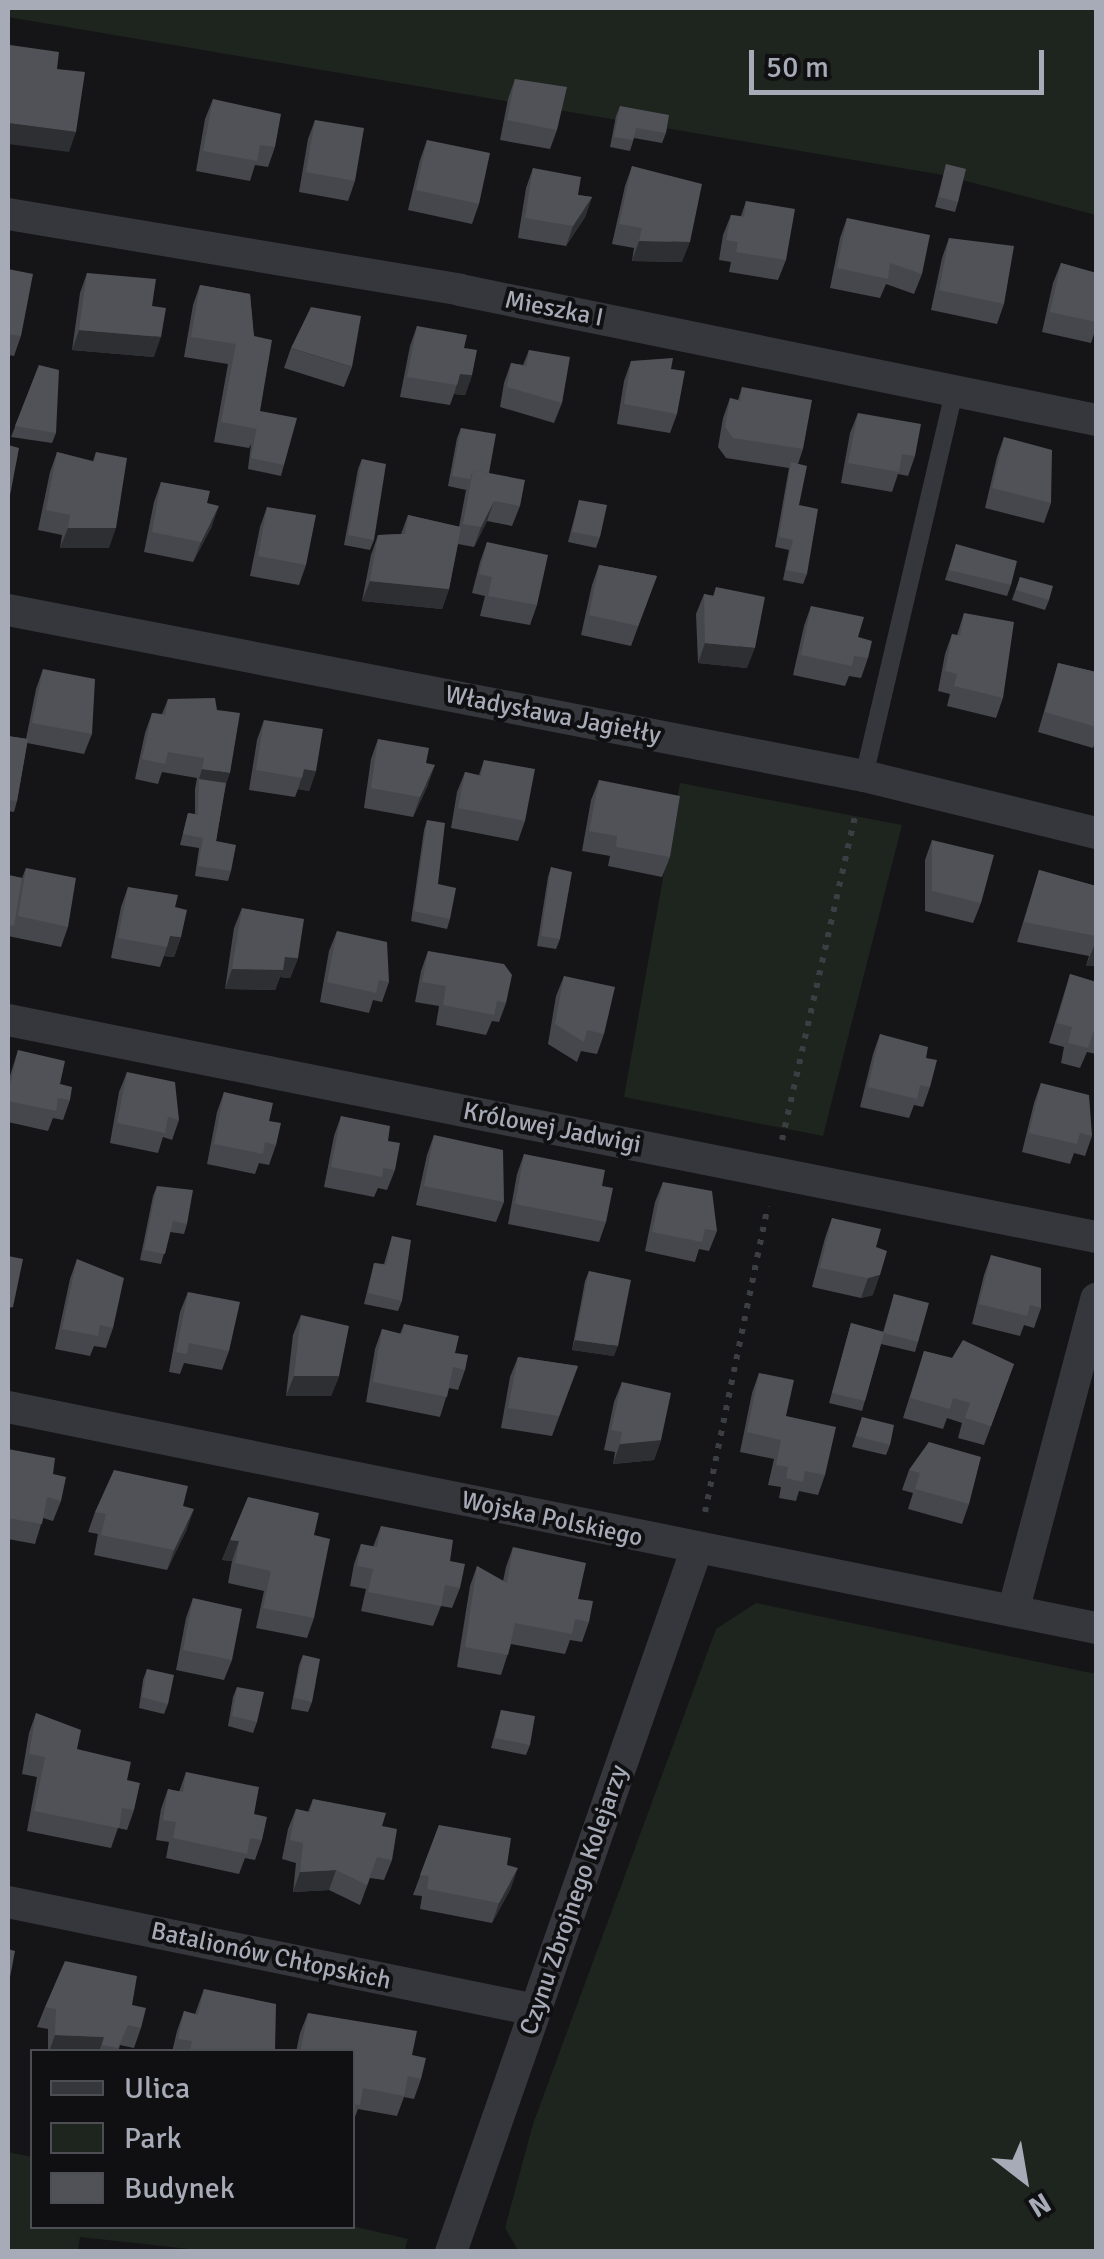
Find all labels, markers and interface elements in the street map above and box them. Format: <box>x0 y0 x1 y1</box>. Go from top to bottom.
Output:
scale bar <box>754 30 1049 92</box>
text: 50 m <box>766 49 829 86</box>
street label: Mieszka I <box>502 285 606 333</box>
street label: Władysława Jagiełły <box>443 679 663 751</box>
street label: Królowej Jadwigi <box>461 1096 643 1160</box>
street label: Wojska Polskiego <box>459 1485 645 1553</box>
street label: Czynu Zbrojnego Kolejarzy <box>514 1761 634 2039</box>
street label: Batalionów Chłopskich <box>148 1916 394 1996</box>
legend <box>30 2049 355 2229</box>
text: Ulica <box>124 2070 190 2107</box>
text: Park <box>124 2120 182 2157</box>
north arrow <box>974 2129 1074 2229</box>
text: Budynek <box>124 2170 235 2207</box>
text: N <box>1022 2185 1057 2224</box>

